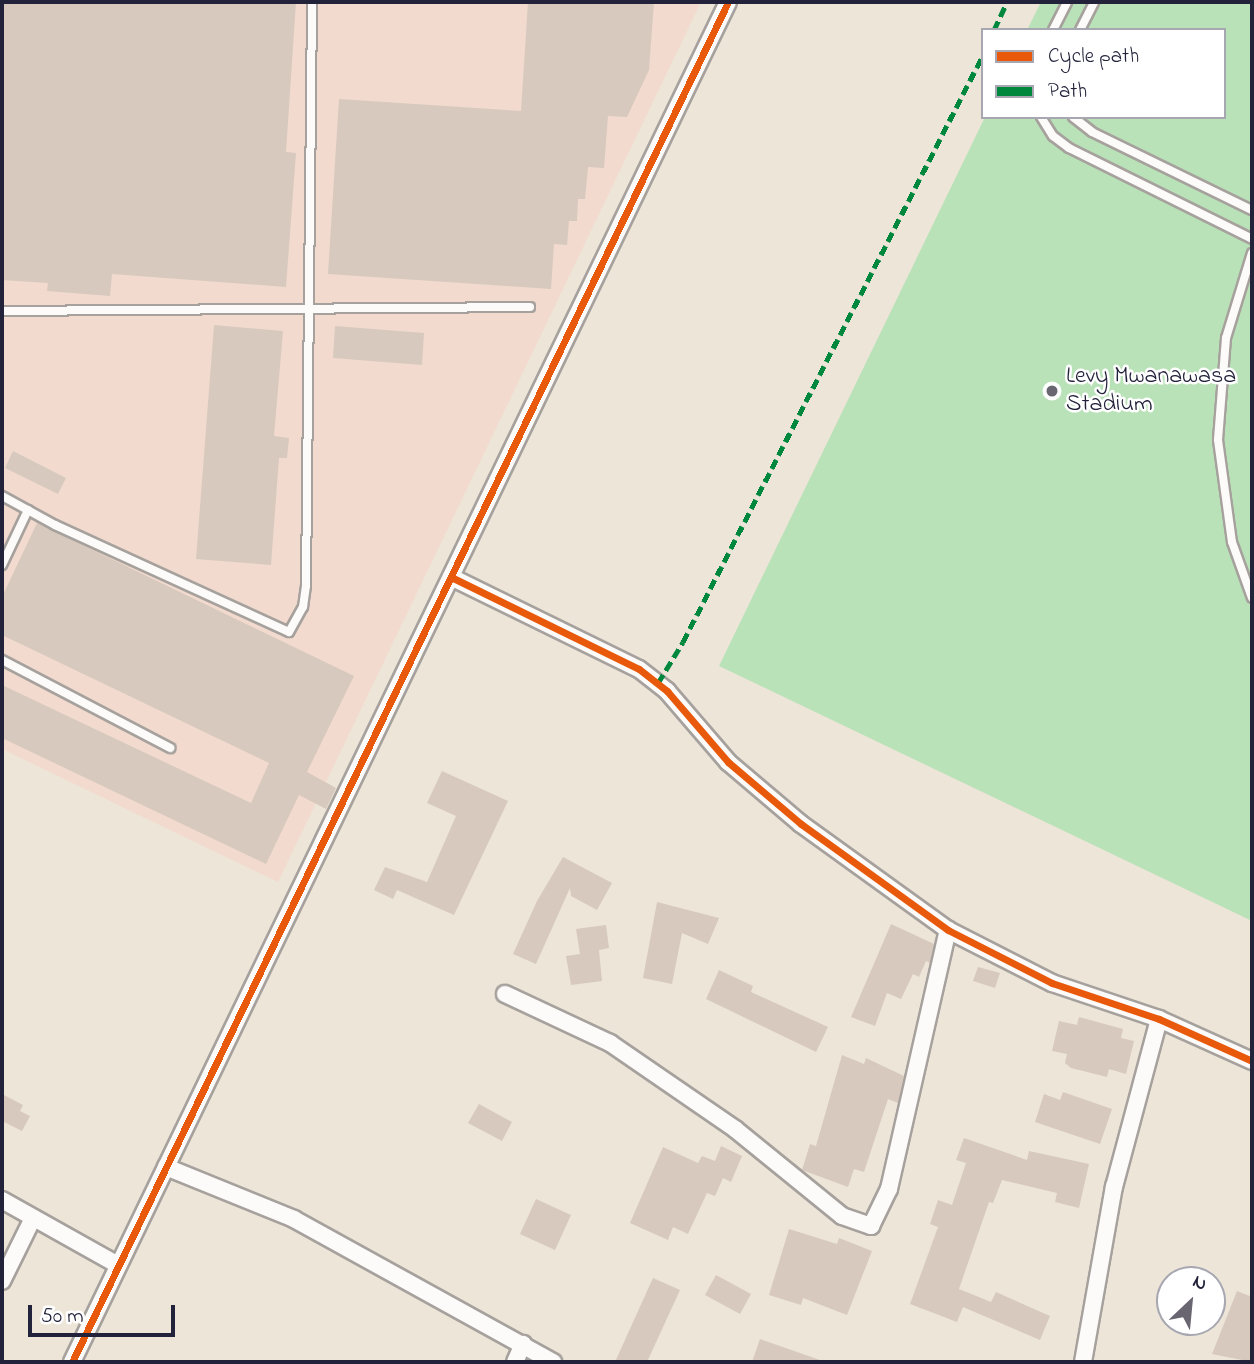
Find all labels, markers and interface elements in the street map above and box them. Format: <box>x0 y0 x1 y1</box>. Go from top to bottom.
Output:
legend <box>981 28 1226 119</box>
text: Cycle path <box>1048 42 1139 72</box>
text: Path <box>1048 77 1087 107</box>
place label: Levy Mwanawasa Stadium <box>1066 363 1236 419</box>
marker: Levy Mwanawasa Stadium <box>1044 383 1060 399</box>
north arrow <box>1156 1266 1226 1336</box>
text: N <box>1188 1269 1211 1298</box>
scale bar <box>32 1290 178 1334</box>
text: 50 m <box>41 1302 84 1332</box>

